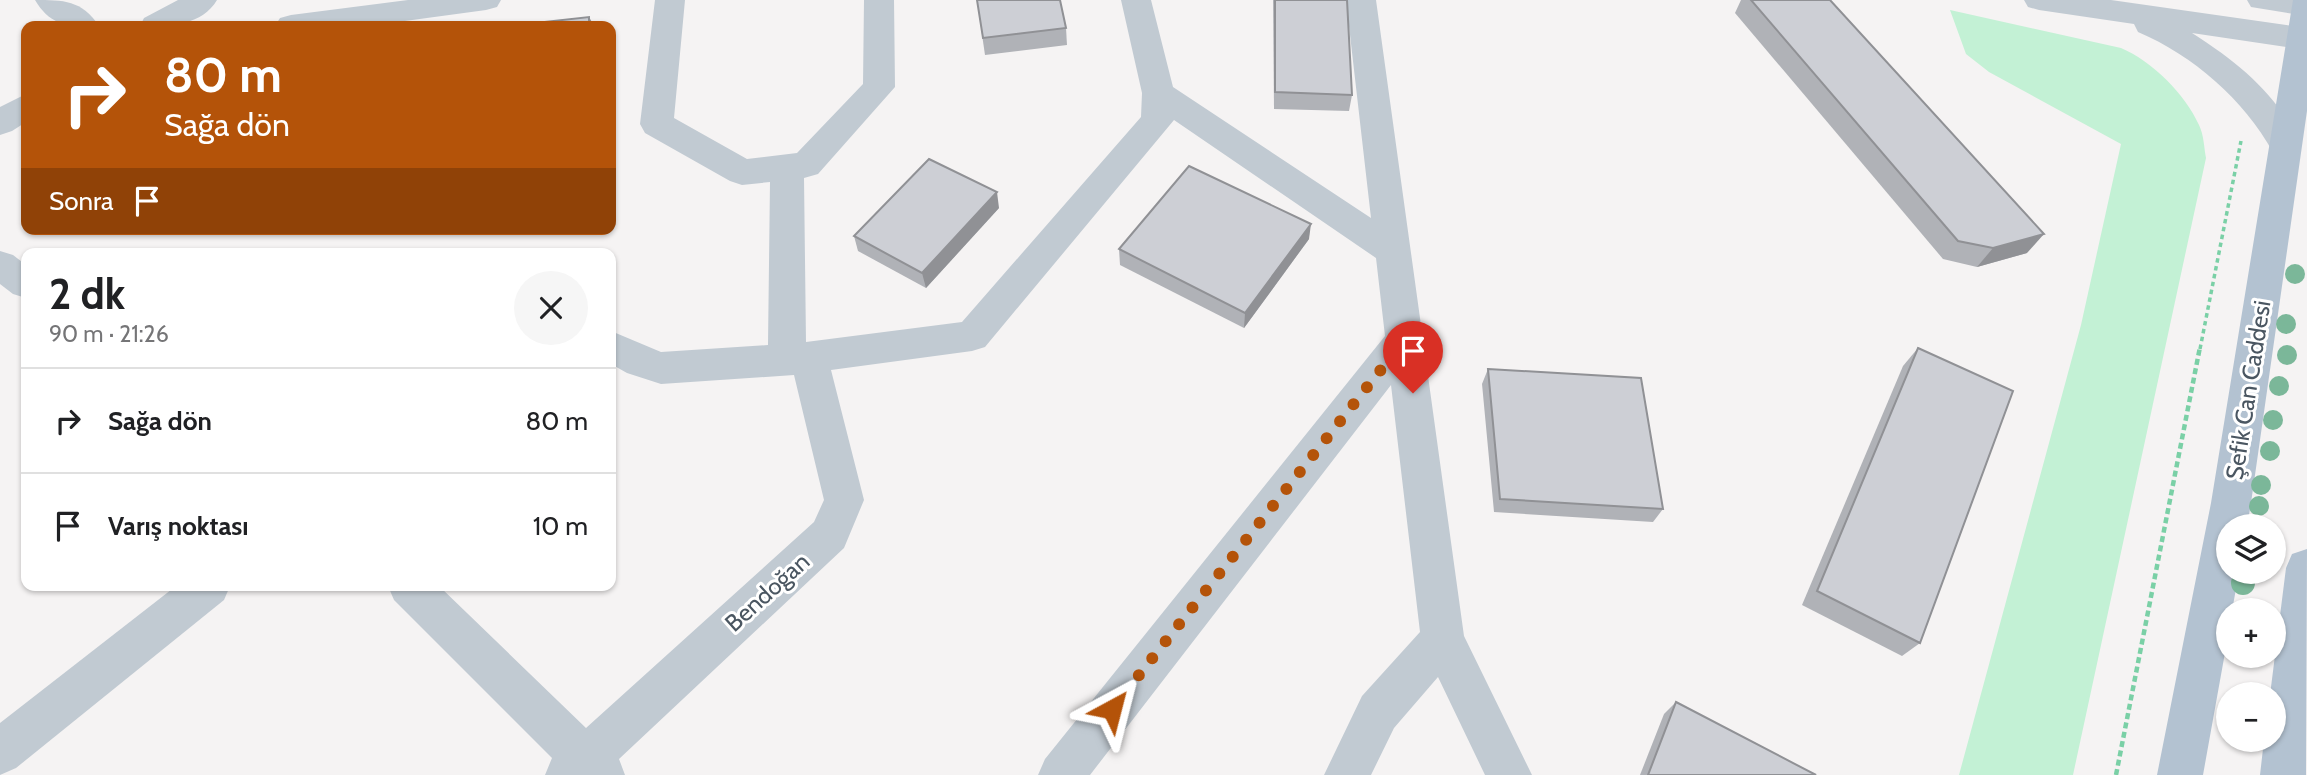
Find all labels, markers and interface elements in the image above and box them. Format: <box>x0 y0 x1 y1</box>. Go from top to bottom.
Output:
text: 80 m <box>164 45 282 104</box>
icon: right <box>49 49 140 140</box>
text: Sağa dön <box>164 105 290 144</box>
icon: arrive <box>128 182 166 220</box>
text: Sonra <box>49 185 114 217</box>
text: 2 dk <box>49 268 125 320</box>
button: close <box>514 271 588 345</box>
street label: Şefik Can Caddesi <box>2220 298 2276 482</box>
text: 90 m · 21:26 <box>49 320 169 348</box>
pin <box>1383 321 1443 393</box>
icon: arrive <box>1394 332 1432 370</box>
icon: right <box>49 402 87 440</box>
text: Sağa dön <box>108 405 212 437</box>
text: 80 m <box>525 405 588 437</box>
icon: arrive <box>49 507 87 545</box>
text: Varış noktası <box>108 510 249 542</box>
text: 10 m <box>533 510 588 542</box>
map controls <box>2216 514 2286 752</box>
button: layers <box>2216 514 2286 584</box>
street label: Bendoğan <box>719 547 815 637</box>
button: + <box>2216 598 2286 668</box>
position arrow <box>1075 672 1149 746</box>
button: − <box>2216 682 2286 752</box>

